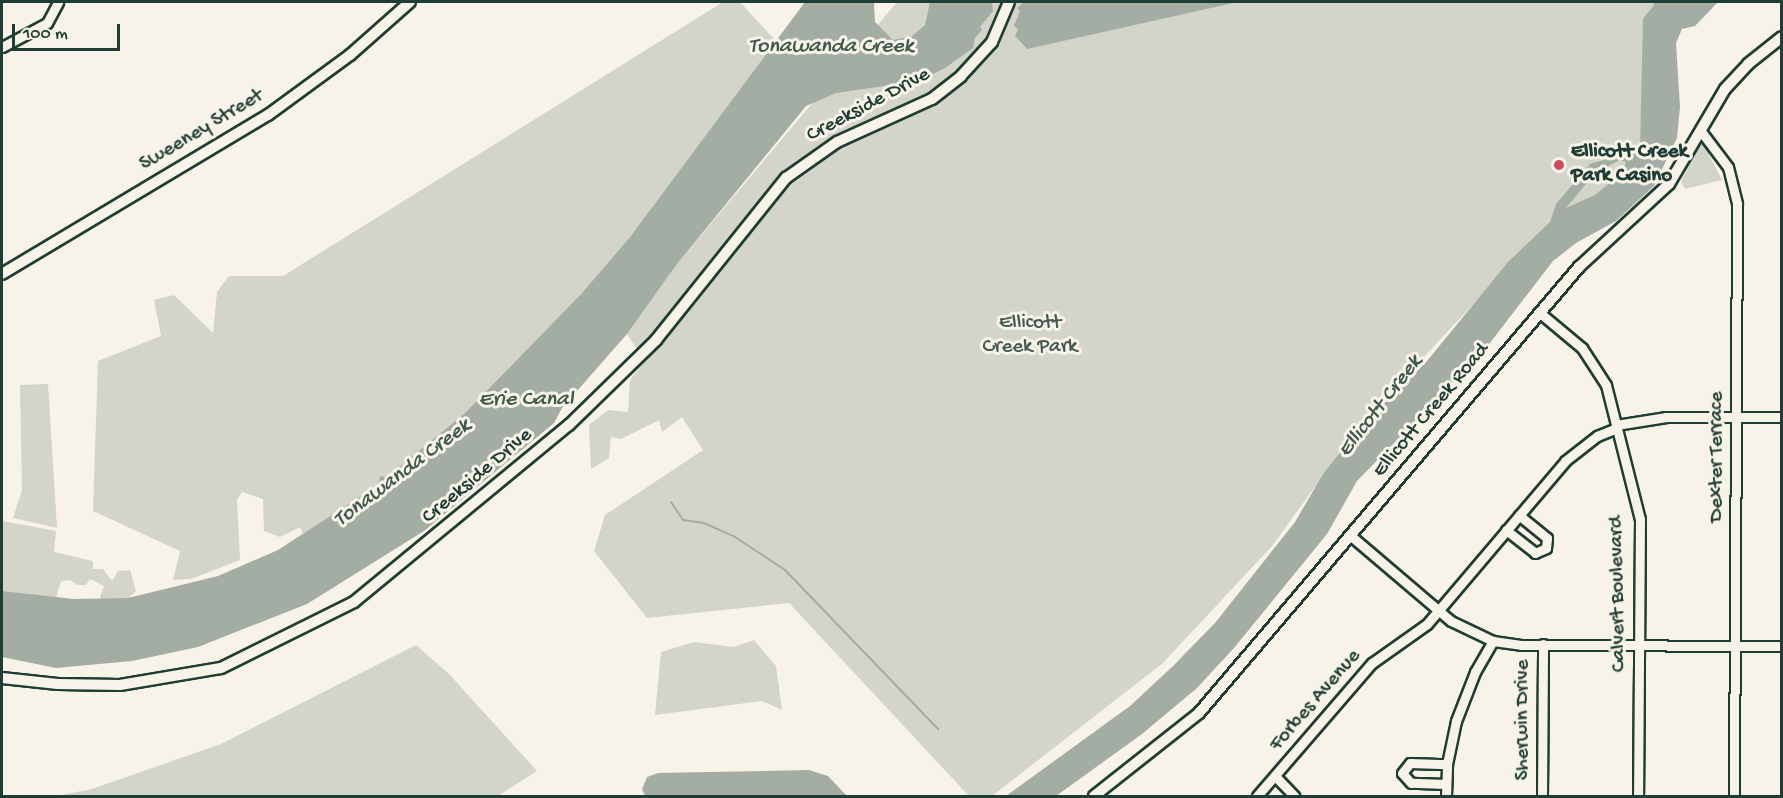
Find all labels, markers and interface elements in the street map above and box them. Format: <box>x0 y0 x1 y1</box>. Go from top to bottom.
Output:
scale bar <box>15 12 123 50</box>
text: 100 m <box>23 24 68 45</box>
water label: Tonawanda Creek <box>749 35 913 61</box>
street label: Creekside Drive <box>803 63 935 149</box>
street label: Sweeney Street <box>136 84 268 178</box>
place label: Ellicott Creek Park Casino <box>1571 140 1688 190</box>
marker: Ellicott Creek Park Casino <box>1552 158 1566 172</box>
park label: Ellicott Creek Park <box>983 311 1077 361</box>
street label: Ellicott Creek Road <box>1368 339 1496 483</box>
water label: Ellicott Creek <box>1333 351 1429 463</box>
water label: Erie Canal <box>479 388 573 414</box>
street label: Dexter Terrace <box>1705 392 1731 522</box>
water label: Tonawanda Creek <box>329 414 477 534</box>
street label: Creekside Drive <box>418 424 538 530</box>
street label: Calvert Boulevard <box>1605 516 1633 672</box>
street label: Forbes Avenue <box>1265 645 1367 757</box>
street label: Sherwin Drive <box>1511 660 1537 780</box>

